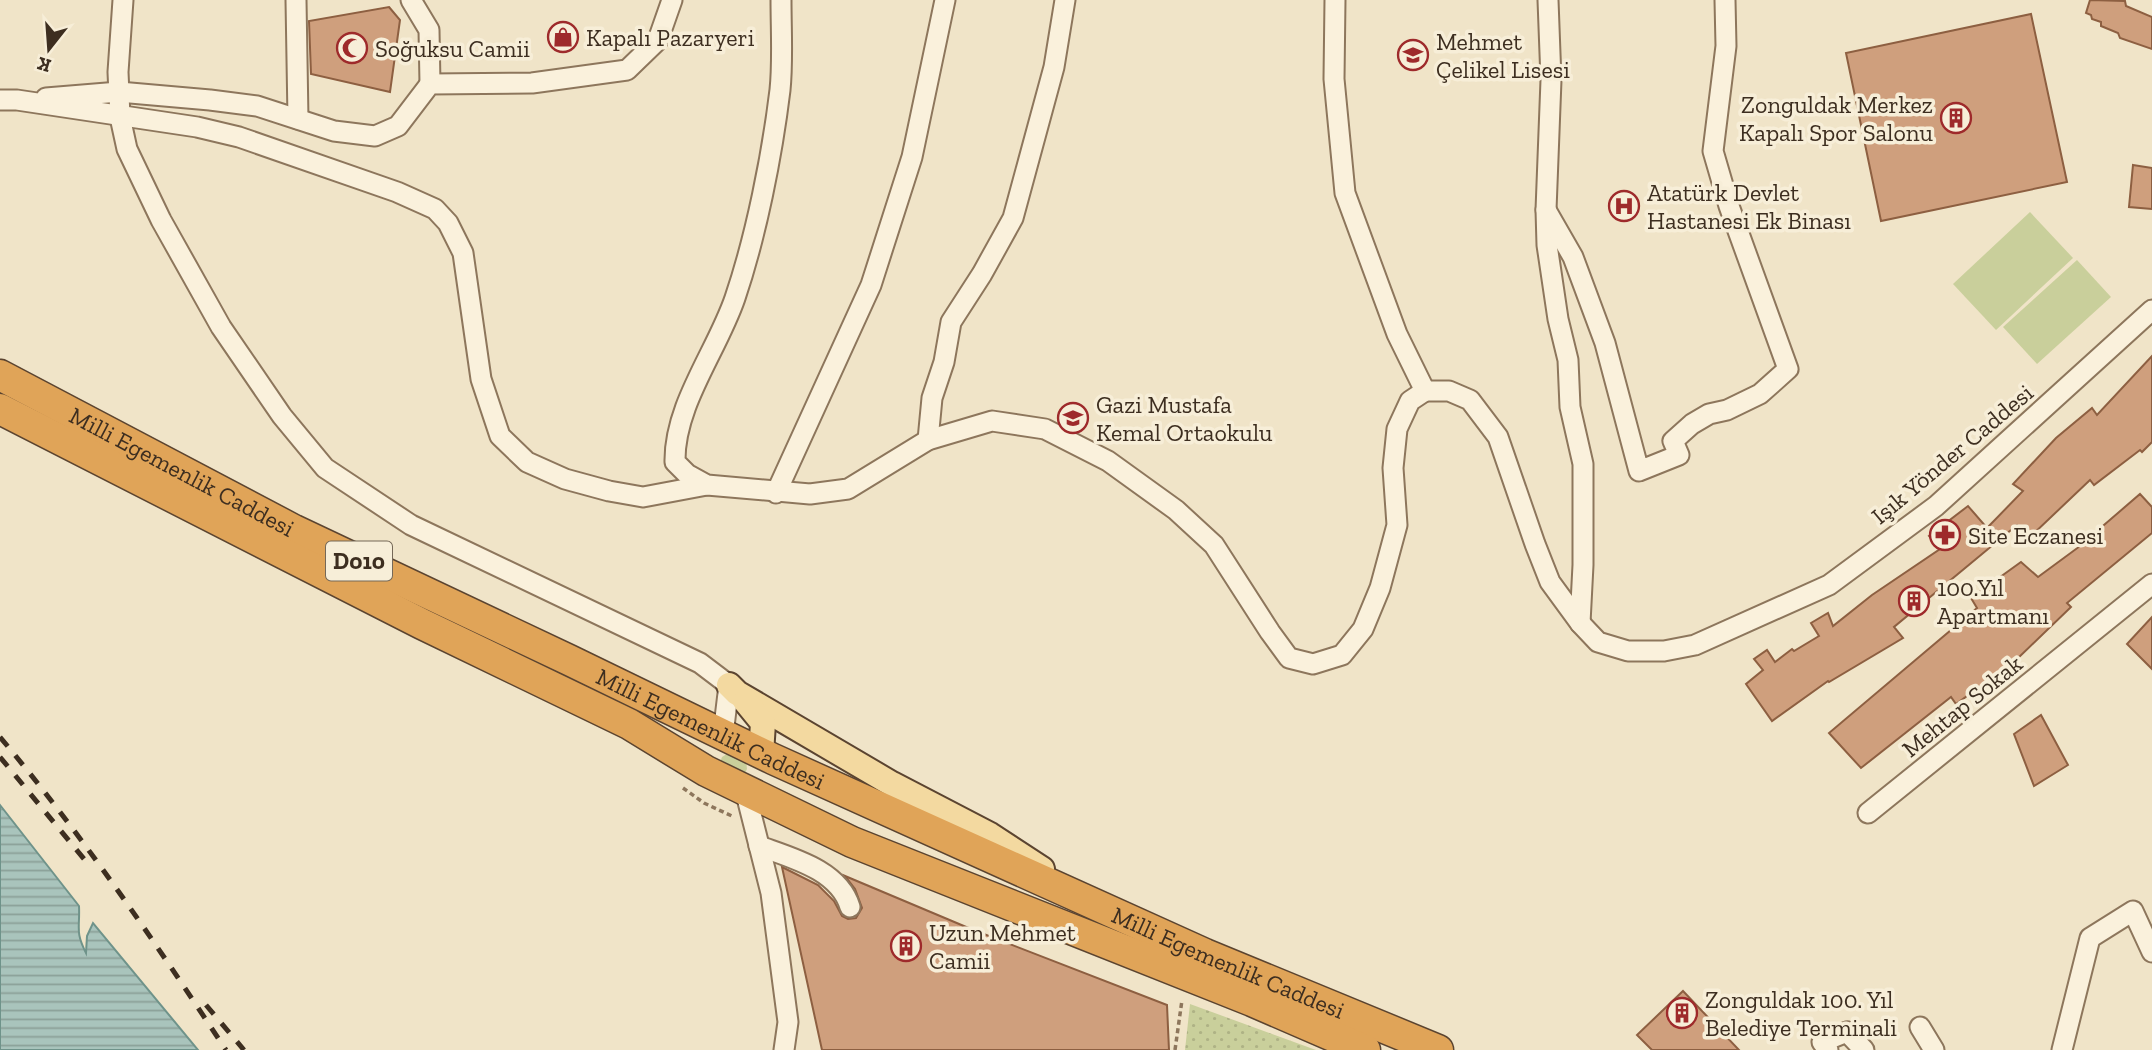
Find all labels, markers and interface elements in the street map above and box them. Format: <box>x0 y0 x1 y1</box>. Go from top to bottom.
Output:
north arrow <box>14 14 84 84</box>
shop icon: Kapalı Pazaryeri <box>546 20 580 54</box>
place label: Kapalı Pazaryeri <box>586 23 755 52</box>
place label: Mehmet Çelikel Lisesi <box>1436 27 1570 84</box>
mosque icon: Soğuksu Camii <box>335 31 369 65</box>
place label: Soğuksu Camii <box>375 34 530 63</box>
school or university icon: Mehmet Çelikel Lisesi <box>1396 38 1430 72</box>
text: K <box>35 52 54 78</box>
place label: Zonguldak Merkez Kapalı Spor Salonu <box>1739 90 1934 147</box>
building icon: Zonguldak Merkez Kapalı Spor Salonu <box>1939 101 1973 135</box>
place label: Atatürk Devlet Hastanesi Ek Binası <box>1647 178 1851 235</box>
hospital icon: Atatürk Devlet Hastanesi Ek Binası <box>1607 189 1641 223</box>
street label: Işık Yönder Caddesi <box>1865 378 2039 530</box>
place label: Gazi Mustafa Kemal Ortaokulu <box>1096 390 1273 447</box>
street label: Milli Egemenlik Caddesi <box>65 400 300 542</box>
school or university icon: Gazi Mustafa Kemal Ortaokulu <box>1056 401 1090 435</box>
pharmacy icon: Site Eczanesi <box>1928 518 1962 552</box>
place label: Site Eczanesi <box>1968 521 2104 550</box>
road number: D010 <box>326 541 392 580</box>
place label: 100.Yıl Apartmanı <box>1937 573 2049 630</box>
building icon: 100.Yıl Apartmanı <box>1897 584 1931 618</box>
street label: Mehtap Sokak <box>1896 648 2028 763</box>
street label: Milli Egemenlik Caddesi <box>592 661 830 795</box>
street label: Milli Egemenlik Caddesi <box>1108 899 1349 1025</box>
place label: Uzun Mehmet Camii <box>929 918 1076 975</box>
building icon: Uzun Mehmet Camii <box>889 929 923 963</box>
place label: Zonguldak 100. Yıl Belediye Terminali <box>1705 985 1897 1042</box>
building icon: Zonguldak 100. Yıl Belediye Terminali <box>1665 996 1699 1030</box>

